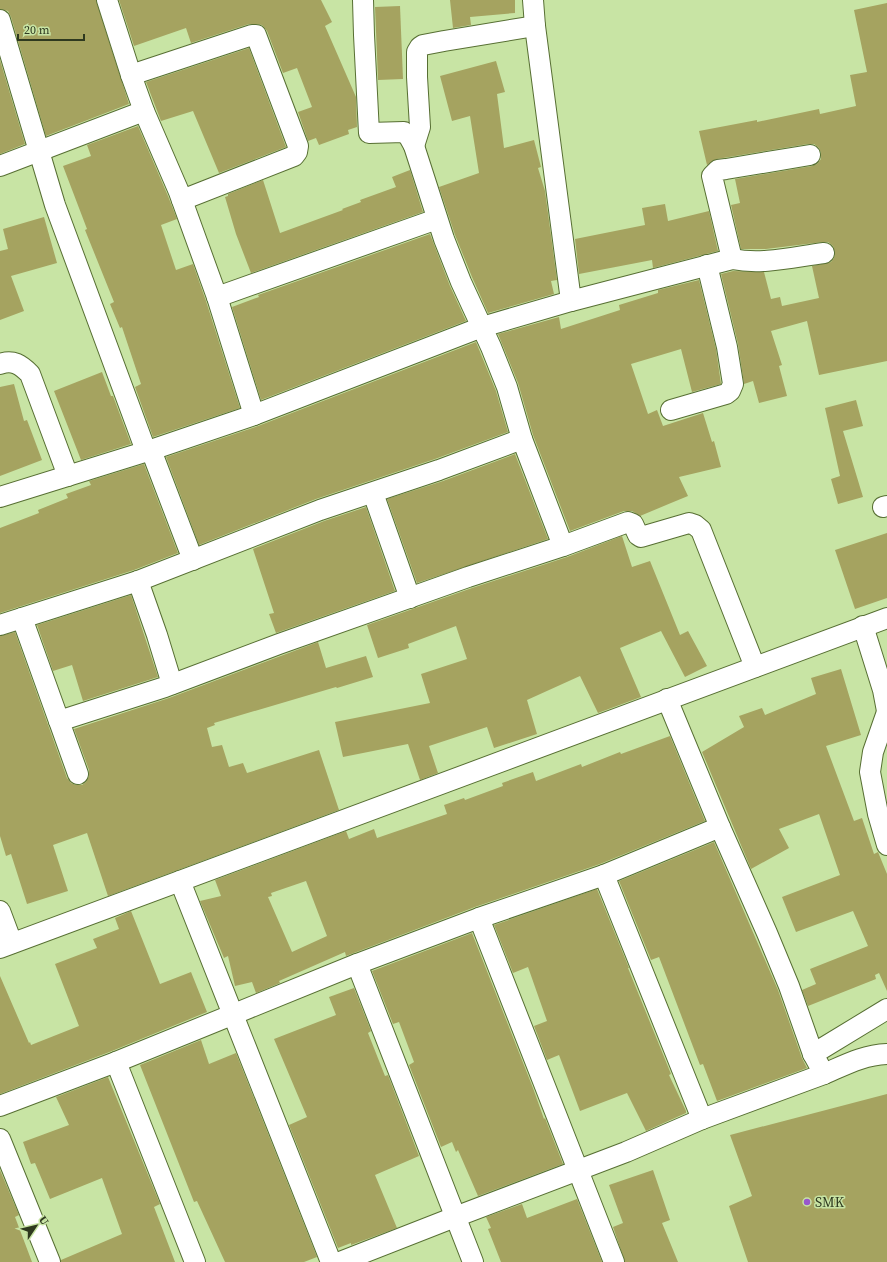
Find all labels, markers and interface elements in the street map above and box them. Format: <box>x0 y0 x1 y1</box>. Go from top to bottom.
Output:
scale bar <box>18 16 84 42</box>
text: 20 m <box>24 22 50 38</box>
place label: SMK <box>815 1192 845 1212</box>
marker: SMK <box>802 1197 812 1207</box>
north arrow <box>16 1206 56 1246</box>
text: U <box>35 1213 52 1228</box>

